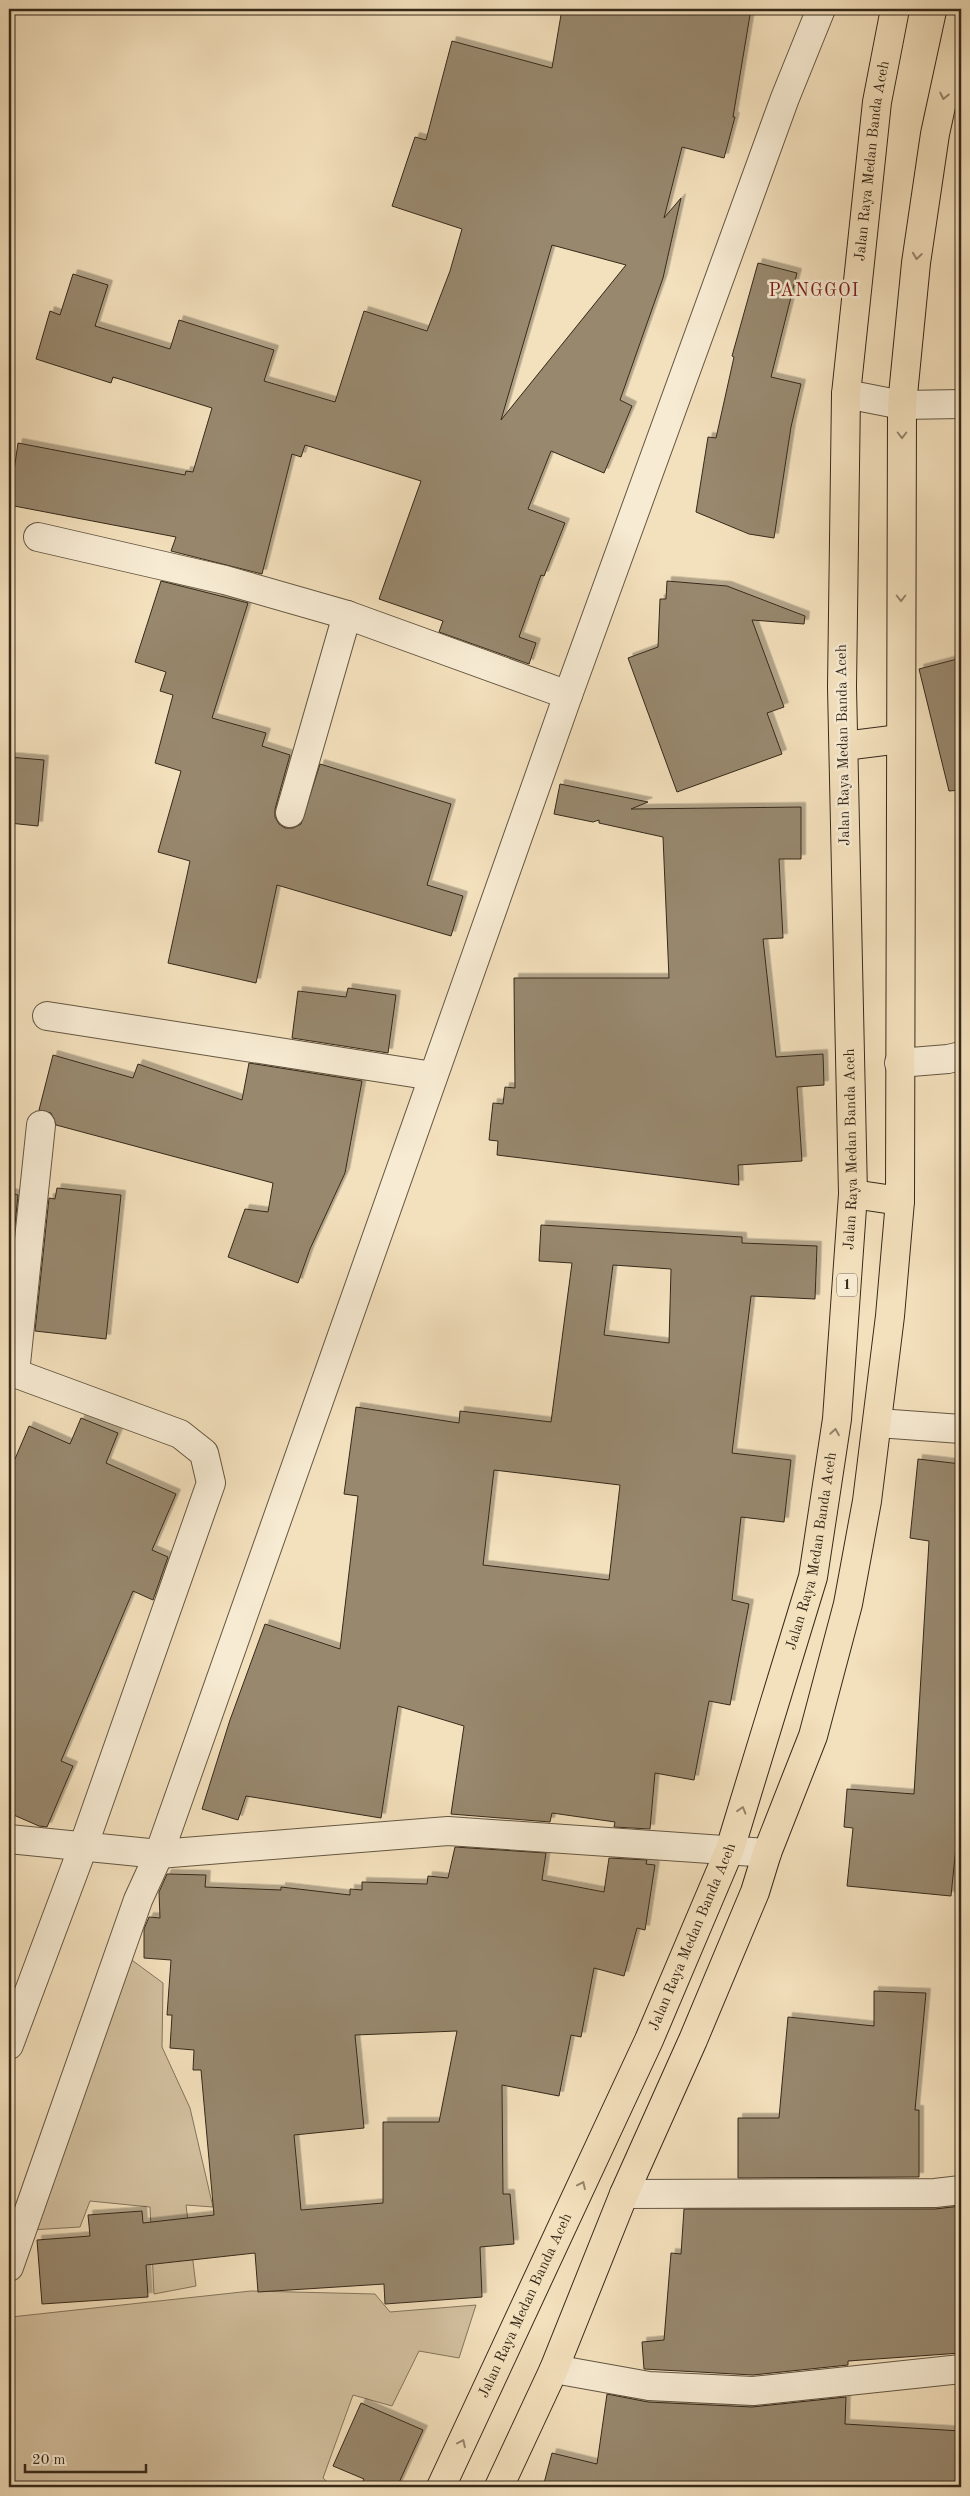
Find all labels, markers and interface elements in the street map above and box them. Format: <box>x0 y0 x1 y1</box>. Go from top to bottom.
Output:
street label: Jalan Raya Medan Banda Aceh <box>853 59 892 262</box>
one-way arrow <box>939 91 949 100</box>
one-way arrow <box>912 252 923 260</box>
district label: PANGGOI <box>768 282 860 300</box>
one-way arrow <box>897 432 907 439</box>
one-way arrow <box>896 594 906 602</box>
street label: Jalan Raya Medan Banda Aceh <box>835 644 853 846</box>
street label: Jalan Raya Medan Banda Aceh <box>842 1048 861 1251</box>
road number: 1 <box>837 1274 857 1296</box>
one-way arrow <box>830 1428 840 1437</box>
street label: Jalan Raya Medan Banda Aceh <box>784 1451 839 1652</box>
one-way arrow <box>736 1806 746 1815</box>
street label: Jalan Raya Medan Banda Aceh <box>646 1842 739 2033</box>
one-way arrow <box>576 2181 586 2190</box>
street label: Jalan Raya Medan Banda Aceh <box>476 2211 575 2400</box>
one-way arrow <box>456 2439 466 2448</box>
scale bar <box>25 2441 146 2473</box>
text: 20 m <box>32 2453 66 2468</box>

